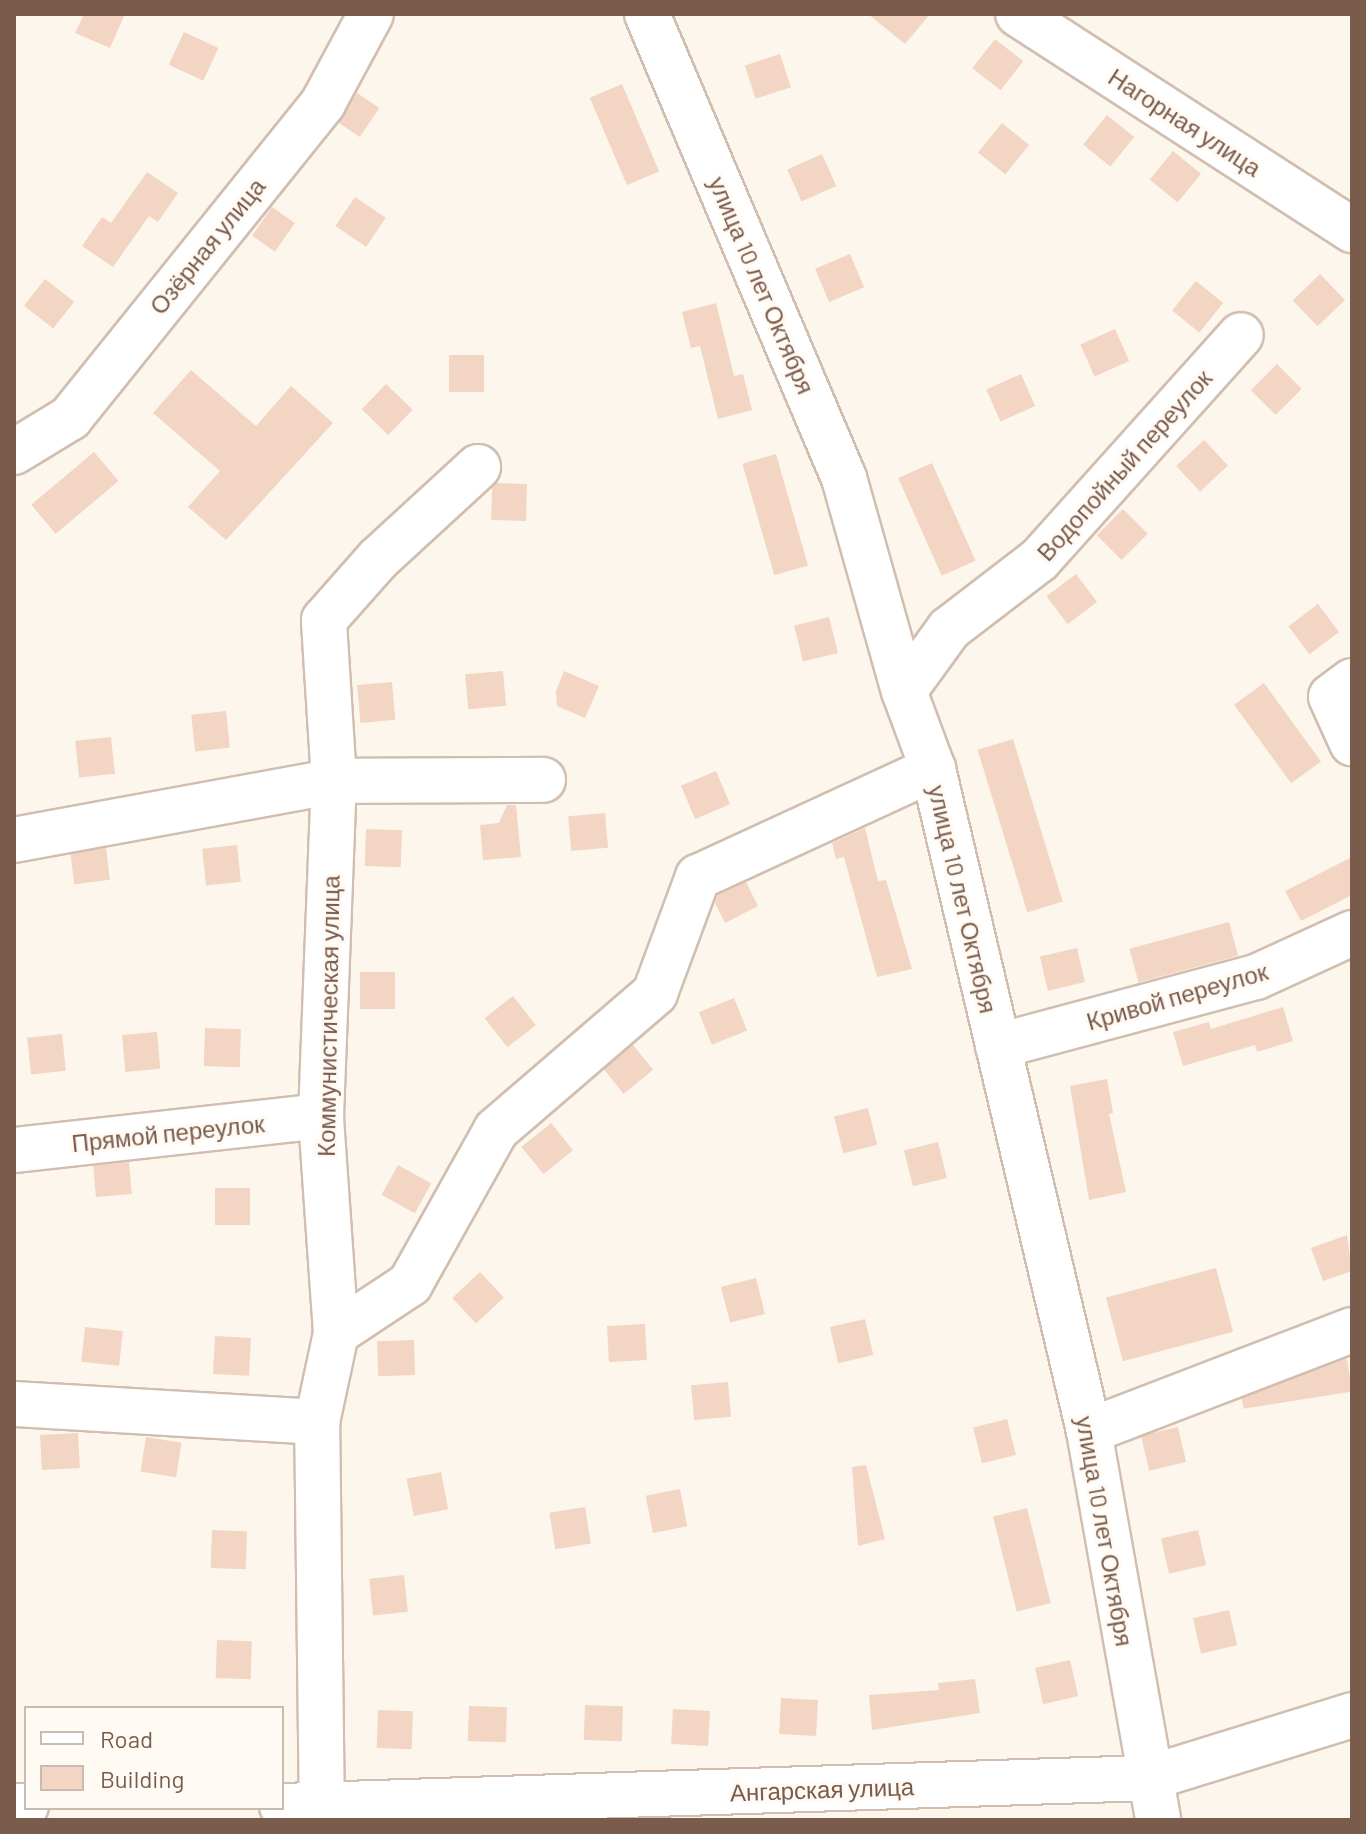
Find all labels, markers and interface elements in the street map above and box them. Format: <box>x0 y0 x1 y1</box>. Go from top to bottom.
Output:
street label: Нагорная улица <box>1103 62 1267 182</box>
street label: Озёрная улица <box>143 172 271 320</box>
street label: улица 10 лет Октября <box>703 172 821 398</box>
street label: Водопойный переулок <box>1031 364 1217 566</box>
street label: улица 10 лет Октября <box>923 782 1003 1016</box>
street label: Коммунистическая улица <box>311 875 345 1157</box>
street label: Кривой переулок <box>1083 956 1271 1036</box>
street label: Прямой переулок <box>70 1109 266 1157</box>
street label: улица 10 лет Октября <box>1071 1414 1139 1648</box>
legend <box>24 1706 284 1810</box>
text: Road <box>100 1724 153 1753</box>
text: Building <box>100 1764 184 1793</box>
street label: Ангарская улица <box>729 1771 915 1807</box>

